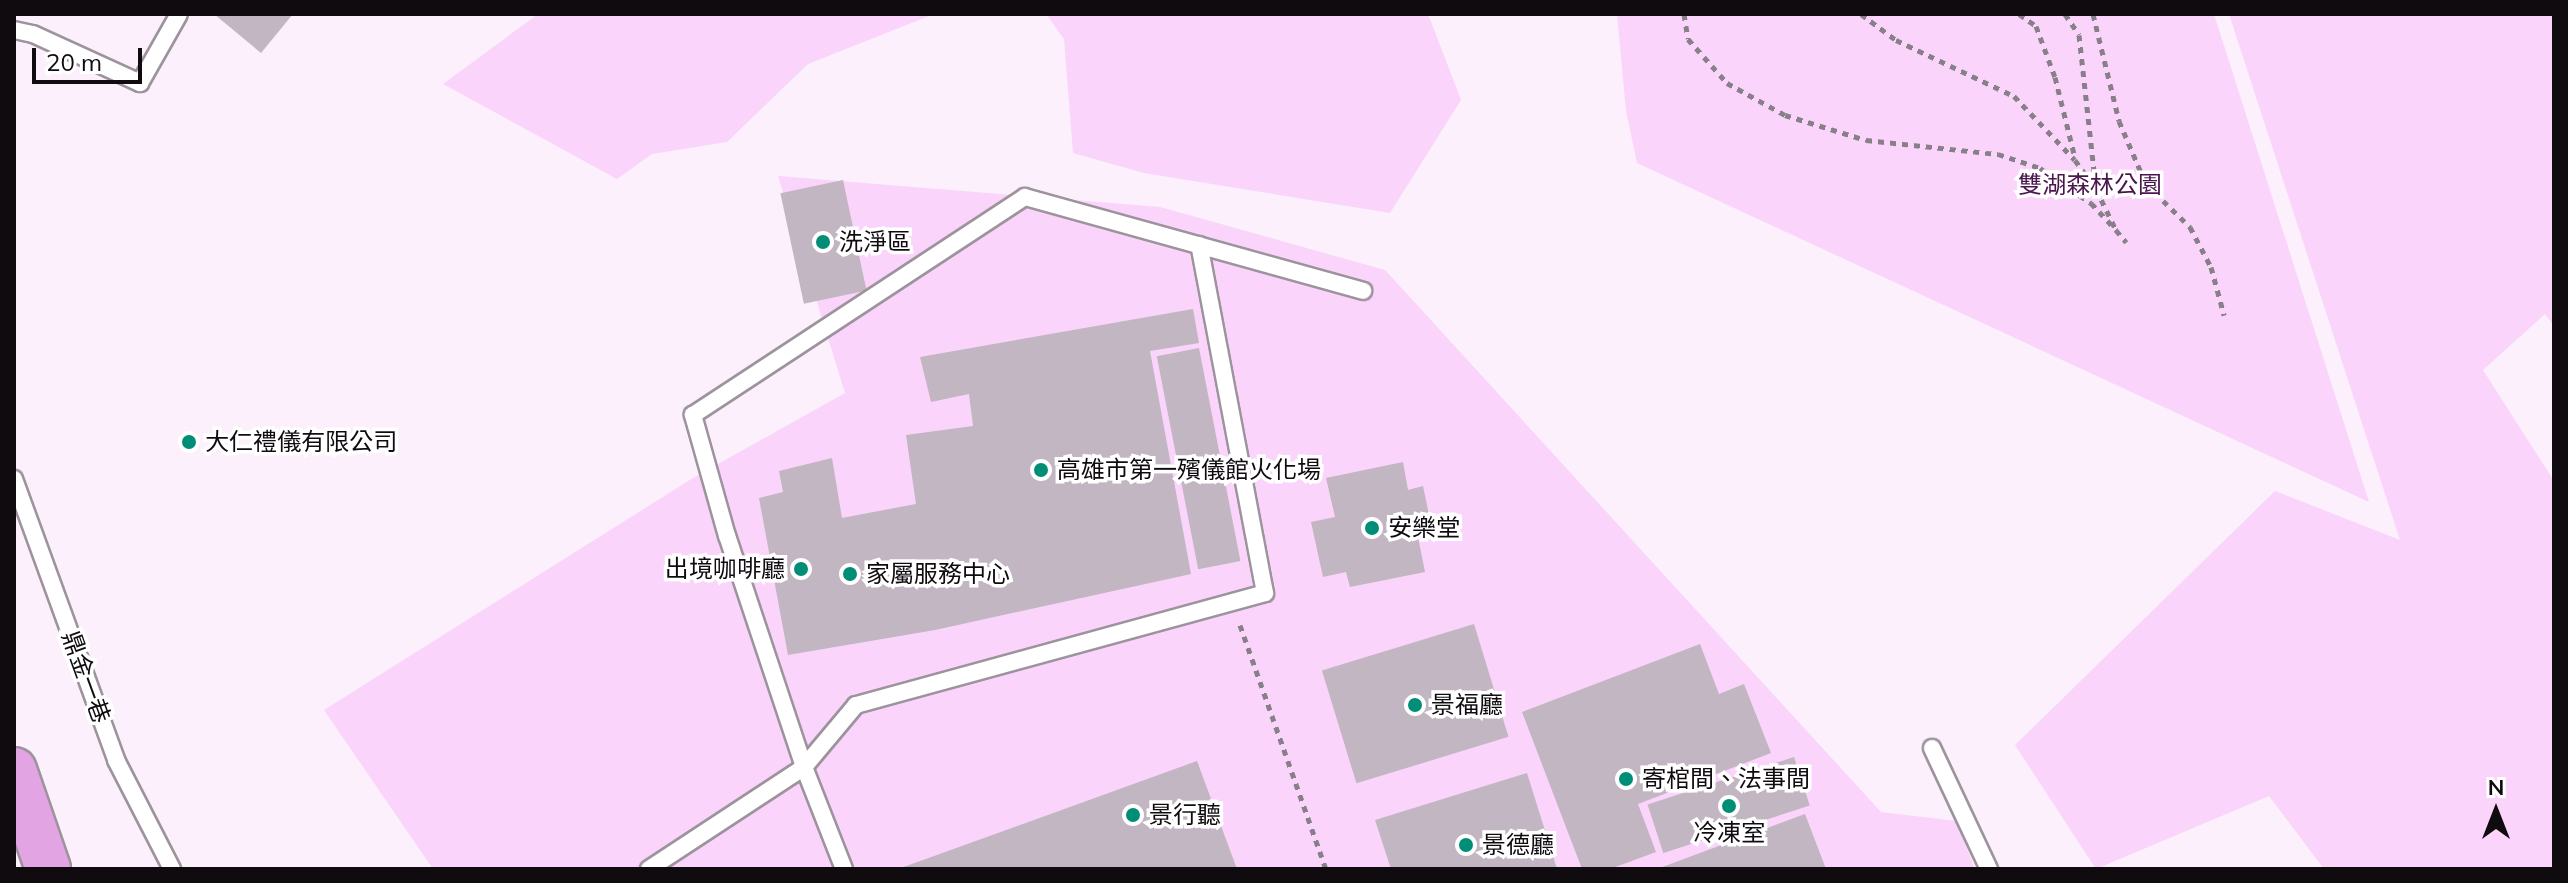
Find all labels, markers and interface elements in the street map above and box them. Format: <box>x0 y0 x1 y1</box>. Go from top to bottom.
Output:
scale bar <box>36 32 146 82</box>
text: 20 m <box>46 47 102 77</box>
park label: 雙湖森林公園 <box>2018 171 2162 199</box>
place label: 洗淨區 <box>839 228 911 256</box>
marker: 洗淨區 <box>814 233 832 251</box>
place label: 大仁禮儀有限公司 <box>205 428 397 456</box>
marker: 大仁禮儀有限公司 <box>180 433 198 451</box>
place label: 高雄市第一殯儀館火化場 <box>1057 456 1321 484</box>
marker: 高雄市第一殯儀館火化場 <box>1032 461 1050 479</box>
place label: 安樂堂 <box>1388 514 1460 542</box>
marker: 安樂堂 <box>1363 519 1381 537</box>
place label: 出境咖啡廳 <box>665 555 785 583</box>
marker: 出境咖啡廳 <box>792 560 810 578</box>
place label: 家屬服務中心 <box>866 560 1010 588</box>
marker: 家屬服務中心 <box>841 565 859 583</box>
street label: 鼎金一巷 <box>56 627 116 727</box>
place label: 景福廳 <box>1431 691 1503 719</box>
marker: 景福廳 <box>1406 696 1424 714</box>
place label: 寄棺間、法事間 <box>1642 765 1810 793</box>
marker: 寄棺間、法事間 <box>1617 770 1635 788</box>
north arrow <box>2456 771 2536 851</box>
text: N <box>2488 773 2504 801</box>
marker: 冷凍室 <box>1720 797 1738 815</box>
place label: 景行聽 <box>1149 801 1221 829</box>
marker: 景行聽 <box>1124 806 1142 824</box>
place label: 冷凍室 <box>1693 819 1765 847</box>
place label: 景德廳 <box>1482 831 1554 859</box>
marker: 景德廳 <box>1457 836 1475 854</box>

